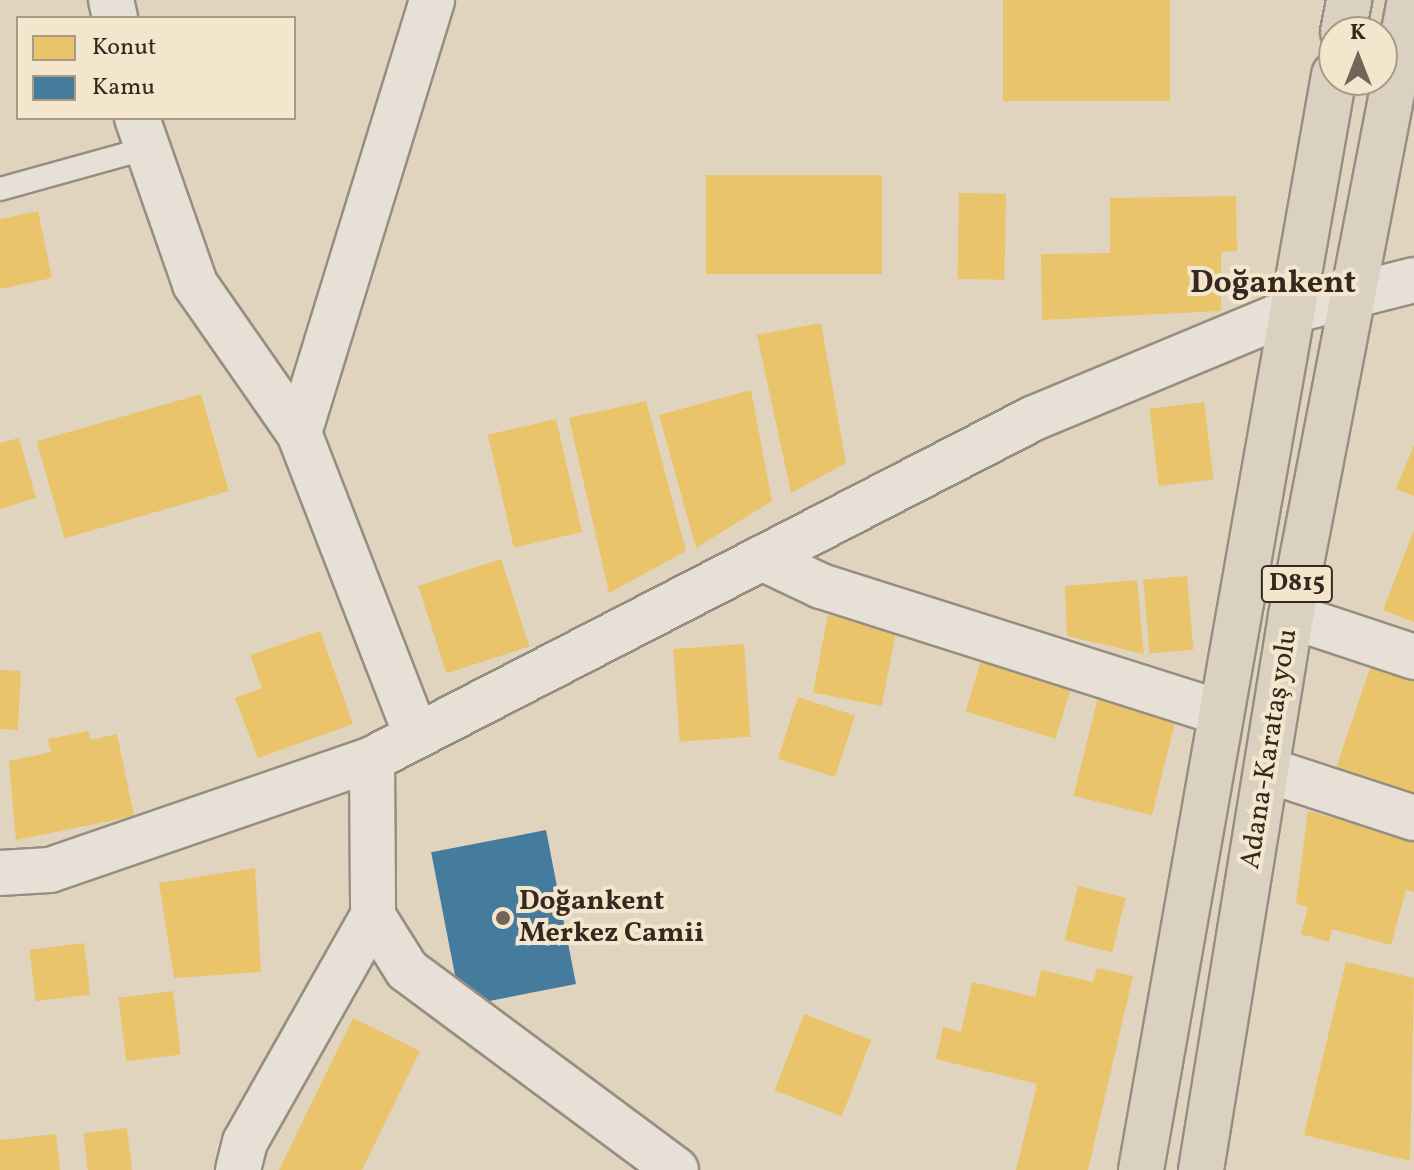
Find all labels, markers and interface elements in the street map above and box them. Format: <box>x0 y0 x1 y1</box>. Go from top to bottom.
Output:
legend <box>16 16 296 120</box>
north arrow <box>1318 16 1398 96</box>
text: K <box>1350 18 1366 49</box>
text: Konut <box>92 31 156 65</box>
text: Kamu <box>92 71 155 105</box>
district label: Doğankent <box>1190 265 1356 303</box>
road number: D815 <box>1259 562 1335 606</box>
street label: Adana-Karataş yolu <box>1234 626 1306 872</box>
place label: Doğankent Merkez Camii <box>519 885 704 951</box>
marker: Doğankent Merkez Camii <box>494 909 512 927</box>

